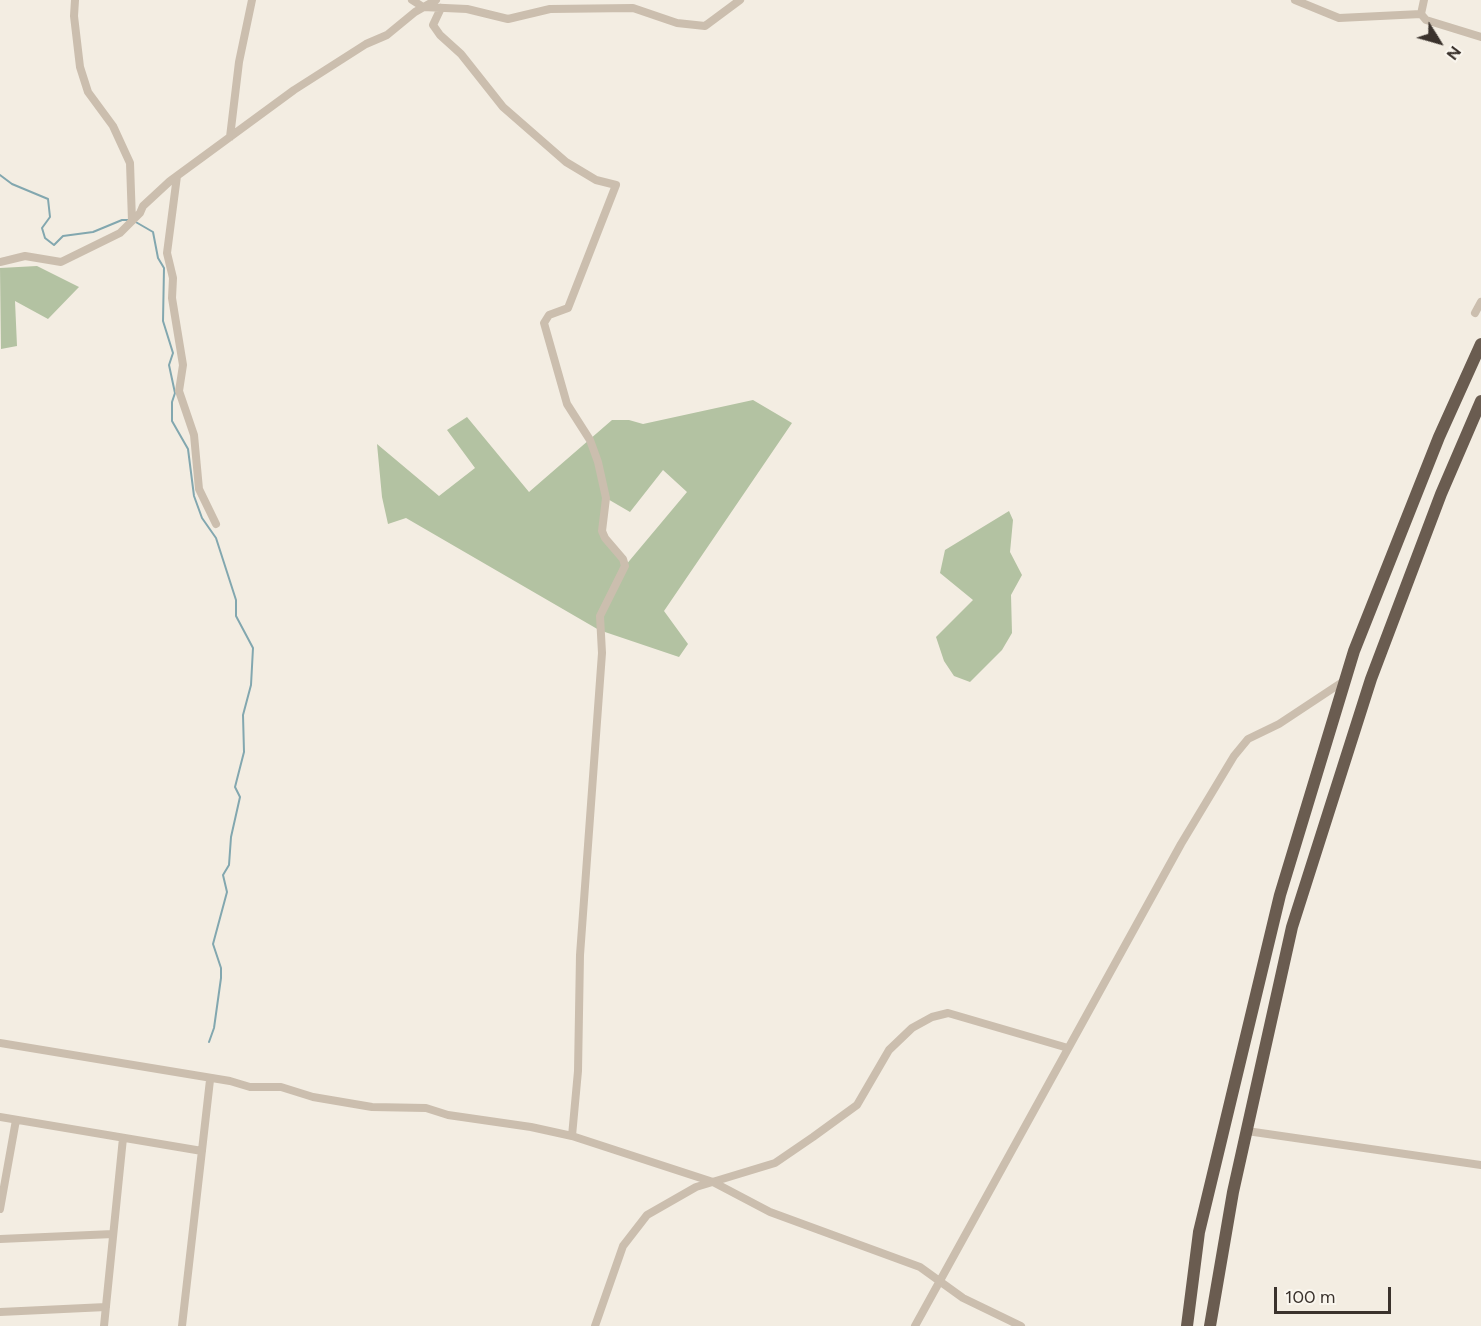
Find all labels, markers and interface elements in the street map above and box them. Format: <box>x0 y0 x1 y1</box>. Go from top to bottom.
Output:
north arrow <box>1409 12 1469 72</box>
text: N <box>1442 42 1465 64</box>
scale bar <box>1277 1275 1394 1313</box>
text: 100 m <box>1285 1286 1335 1308</box>

